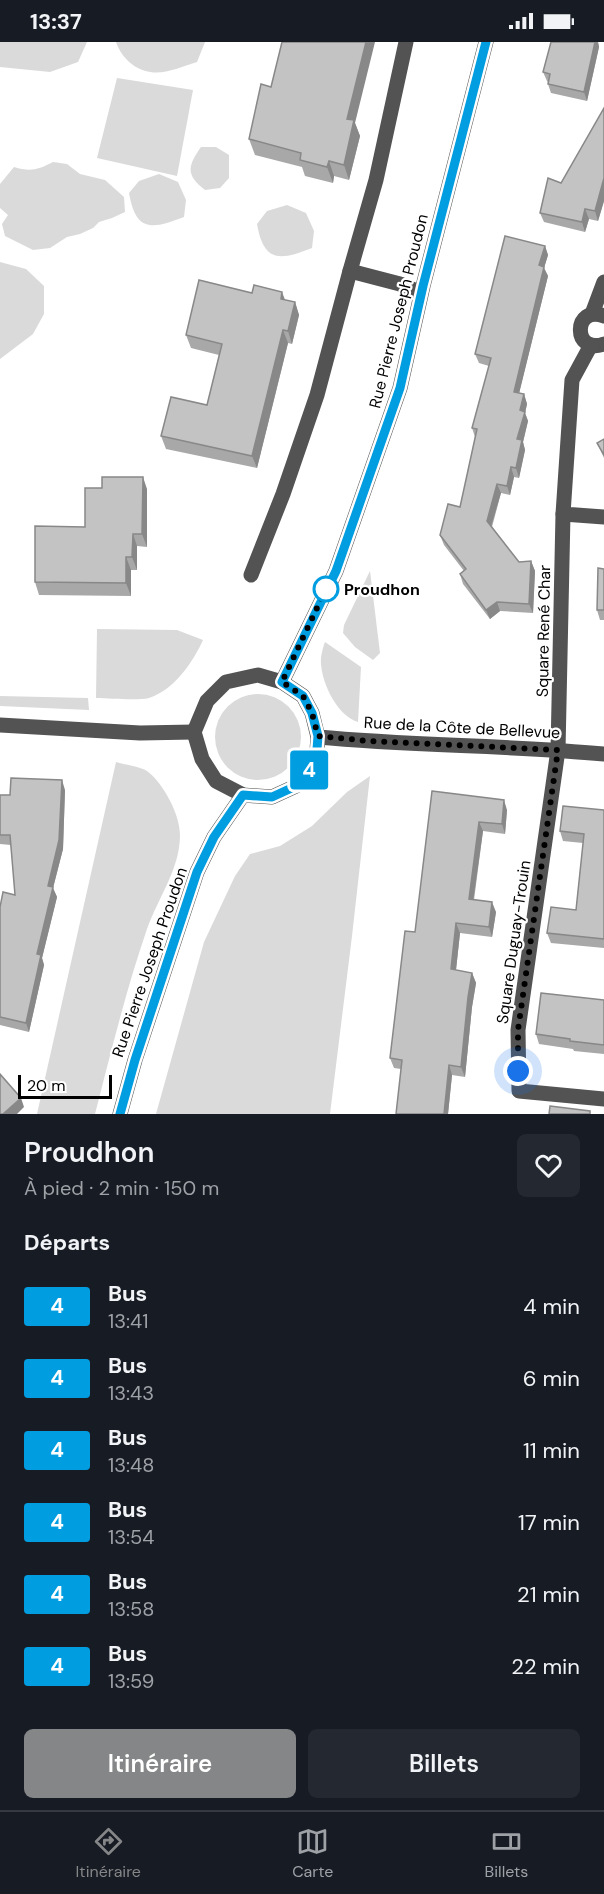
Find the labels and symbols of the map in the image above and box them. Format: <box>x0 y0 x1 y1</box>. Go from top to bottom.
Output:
street label: Rue Pierre Joseph Proudon <box>364 212 433 410</box>
street label: Square René Char <box>532 565 555 697</box>
marker: Proudhon <box>313 576 339 602</box>
place label: Proudhon <box>344 579 420 600</box>
street label: Rue de la Côte de Bellevue <box>363 712 561 743</box>
line badge: 4 <box>290 750 328 790</box>
street label: Square Duguay-Trouin <box>492 859 535 1025</box>
street label: Rue Pierre Joseph Proudon <box>107 864 192 1060</box>
your location <box>503 1056 533 1086</box>
scale bar <box>18 1072 112 1100</box>

